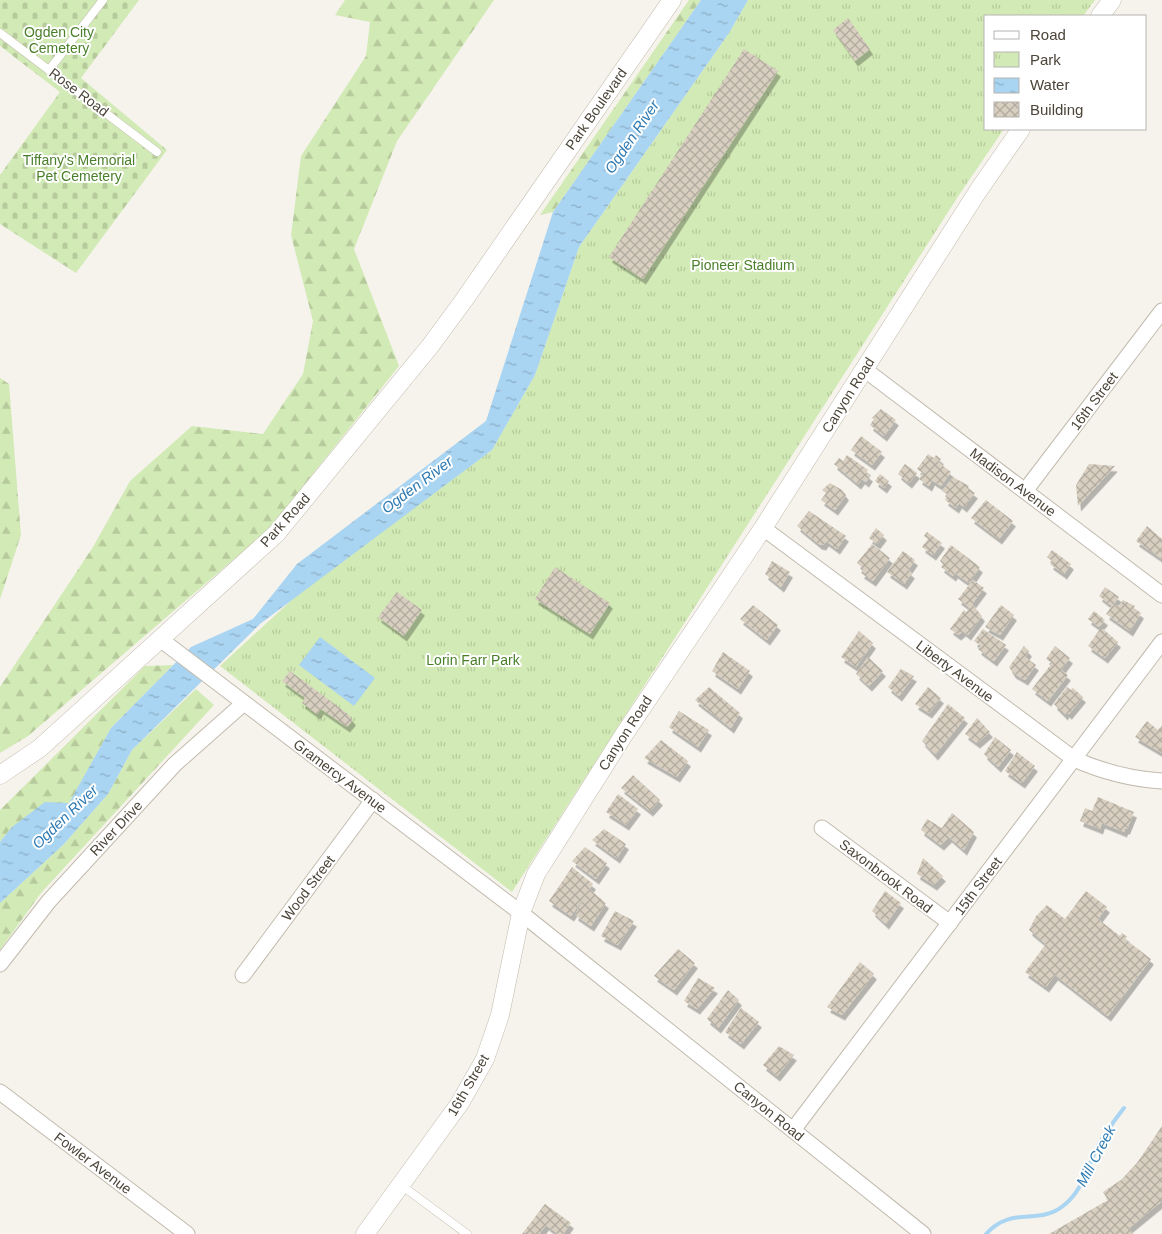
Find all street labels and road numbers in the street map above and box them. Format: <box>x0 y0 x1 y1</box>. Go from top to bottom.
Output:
street label: Rose Road <box>46 65 112 119</box>
street label: Park Boulevard <box>562 65 630 153</box>
street label: Canyon Road <box>819 354 877 436</box>
street label: 16th Street <box>1067 369 1121 433</box>
street label: Madison Avenue <box>967 445 1059 520</box>
street label: Park Road <box>257 490 313 550</box>
street label: Liberty Avenue <box>913 637 997 705</box>
street label: Canyon Road <box>595 693 655 773</box>
street label: Gramercy Avenue <box>291 736 390 816</box>
street label: River Drive <box>87 797 146 859</box>
street label: Saxonbrook Road <box>836 836 936 916</box>
street label: Wood Street <box>278 852 338 924</box>
street label: 15th Street <box>951 854 1005 918</box>
street label: 16th Street <box>444 1051 492 1119</box>
street label: Canyon Road <box>731 1078 807 1144</box>
street label: Fowler Avenue <box>51 1129 135 1197</box>

